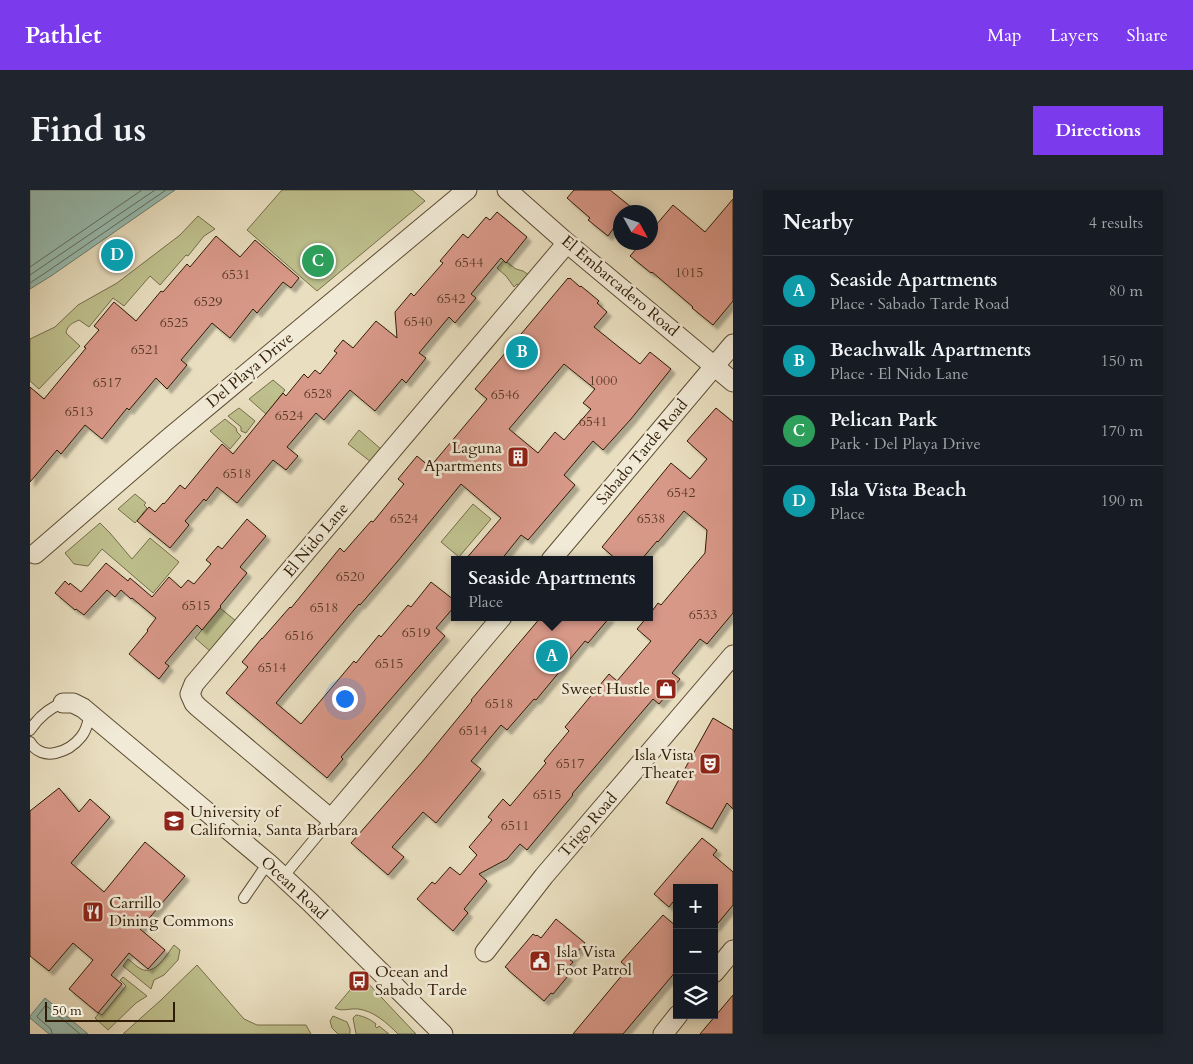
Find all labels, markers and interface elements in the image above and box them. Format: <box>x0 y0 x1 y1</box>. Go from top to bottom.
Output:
text: Pathlet <box>25 19 102 52</box>
text: Map <box>987 23 1022 48</box>
text: Layers <box>1050 23 1099 48</box>
text: Share <box>1127 23 1168 48</box>
text: Find us <box>30 106 146 154</box>
button: Directions <box>1033 106 1163 155</box>
north arrow <box>613 205 658 250</box>
text: Nearby <box>783 208 854 237</box>
text: 4 results <box>1089 212 1143 234</box>
street label: El Embarcadero Road <box>557 230 684 342</box>
pin: D <box>101 236 133 274</box>
pin: C <box>302 242 334 280</box>
house number: 6544 <box>455 253 483 272</box>
house number: 1015 <box>675 263 703 282</box>
house number: 6531 <box>222 265 250 284</box>
text: Seaside Apartments <box>830 267 997 293</box>
text: A <box>793 280 805 302</box>
text: 80 m <box>1109 280 1143 302</box>
house number: 6542 <box>437 289 465 308</box>
house number: 6529 <box>194 292 222 311</box>
text: Place · Sabado Tarde Road <box>830 293 1009 315</box>
house number: 6540 <box>404 312 432 331</box>
house number: 6525 <box>160 313 188 332</box>
street label: Del Playa Drive <box>202 327 298 413</box>
pin: B <box>506 333 538 371</box>
text: Beachwalk Apartments <box>830 337 1031 363</box>
house number: 6521 <box>131 340 159 359</box>
text: B <box>793 350 805 372</box>
text: 150 m <box>1101 350 1143 372</box>
text: Place · El Nido Lane <box>830 363 968 385</box>
house number: 1000 <box>589 371 617 390</box>
house number: 6517 <box>93 373 121 392</box>
house number: 6528 <box>304 384 332 403</box>
house number: 6546 <box>491 385 519 404</box>
street label: Sabado Tarde Road <box>591 394 693 509</box>
house number: 6513 <box>65 402 93 421</box>
house number: 6524 <box>275 406 303 425</box>
text: Pelican Park <box>830 407 938 433</box>
house number: 6541 <box>579 412 607 431</box>
text: C <box>793 420 805 442</box>
text: 170 m <box>1101 420 1143 442</box>
text: Park · Del Playa Drive <box>830 433 981 455</box>
place label: Laguna Apartments <box>424 437 502 477</box>
building icon: Laguna Apartments <box>506 445 530 469</box>
house number: 6518 <box>223 464 251 483</box>
text: Isla Vista Beach <box>830 477 967 503</box>
house number: 6542 <box>667 483 695 502</box>
text: D <box>792 490 806 512</box>
text: 190 m <box>1101 490 1143 512</box>
street label: El Nido Lane <box>278 498 354 582</box>
text: Place <box>830 503 865 525</box>
house number: 6524 <box>390 509 418 528</box>
house number: 6538 <box>637 509 665 528</box>
popup <box>451 556 653 621</box>
text: Seaside Apartments <box>468 565 636 591</box>
house number: 6520 <box>336 567 364 586</box>
text: Place <box>468 591 503 613</box>
house number: 6515 <box>182 596 210 615</box>
house number: 6518 <box>310 598 338 617</box>
house number: 6533 <box>689 605 717 624</box>
house number: 6519 <box>402 623 430 642</box>
house number: 6516 <box>285 626 313 645</box>
pin: A <box>536 637 568 675</box>
house number: 6515 <box>375 654 403 673</box>
house number: 6514 <box>258 658 286 677</box>
shop icon: Sweet Hustle <box>654 677 678 701</box>
place label: Sweet Hustle <box>561 678 650 700</box>
your location <box>332 686 358 712</box>
house number: 6518 <box>485 694 513 713</box>
house number: 6514 <box>459 721 487 740</box>
place label: Isla Vista Theater <box>634 744 694 784</box>
theatre icon: Isla Vista Theater <box>698 752 722 776</box>
house number: 6517 <box>556 754 584 773</box>
house number: 6515 <box>533 785 561 804</box>
street label: Trigo Road <box>554 788 623 862</box>
place label: University of California, Santa Barbara <box>190 801 358 841</box>
school or university icon: University of California, Santa Barbara <box>162 809 186 833</box>
house number: 6511 <box>501 816 529 835</box>
street label: Ocean Road <box>256 851 333 925</box>
map controls <box>673 884 718 1019</box>
button: + <box>673 884 718 929</box>
place label: Carrillo Dining Commons <box>109 892 234 932</box>
restaurant icon: Carrillo Dining Commons <box>81 900 105 924</box>
button: − <box>673 929 718 974</box>
place label: Isla Vista Foot Patrol <box>556 941 632 981</box>
public building icon: Isla Vista Foot Patrol <box>528 949 552 973</box>
place label: Ocean and Sabado Tarde <box>375 961 467 1001</box>
bus stop icon: Ocean and Sabado Tarde <box>347 969 371 993</box>
button: layers <box>673 974 718 1019</box>
scale bar <box>45 999 175 1022</box>
text: 50 m <box>52 1001 82 1020</box>

